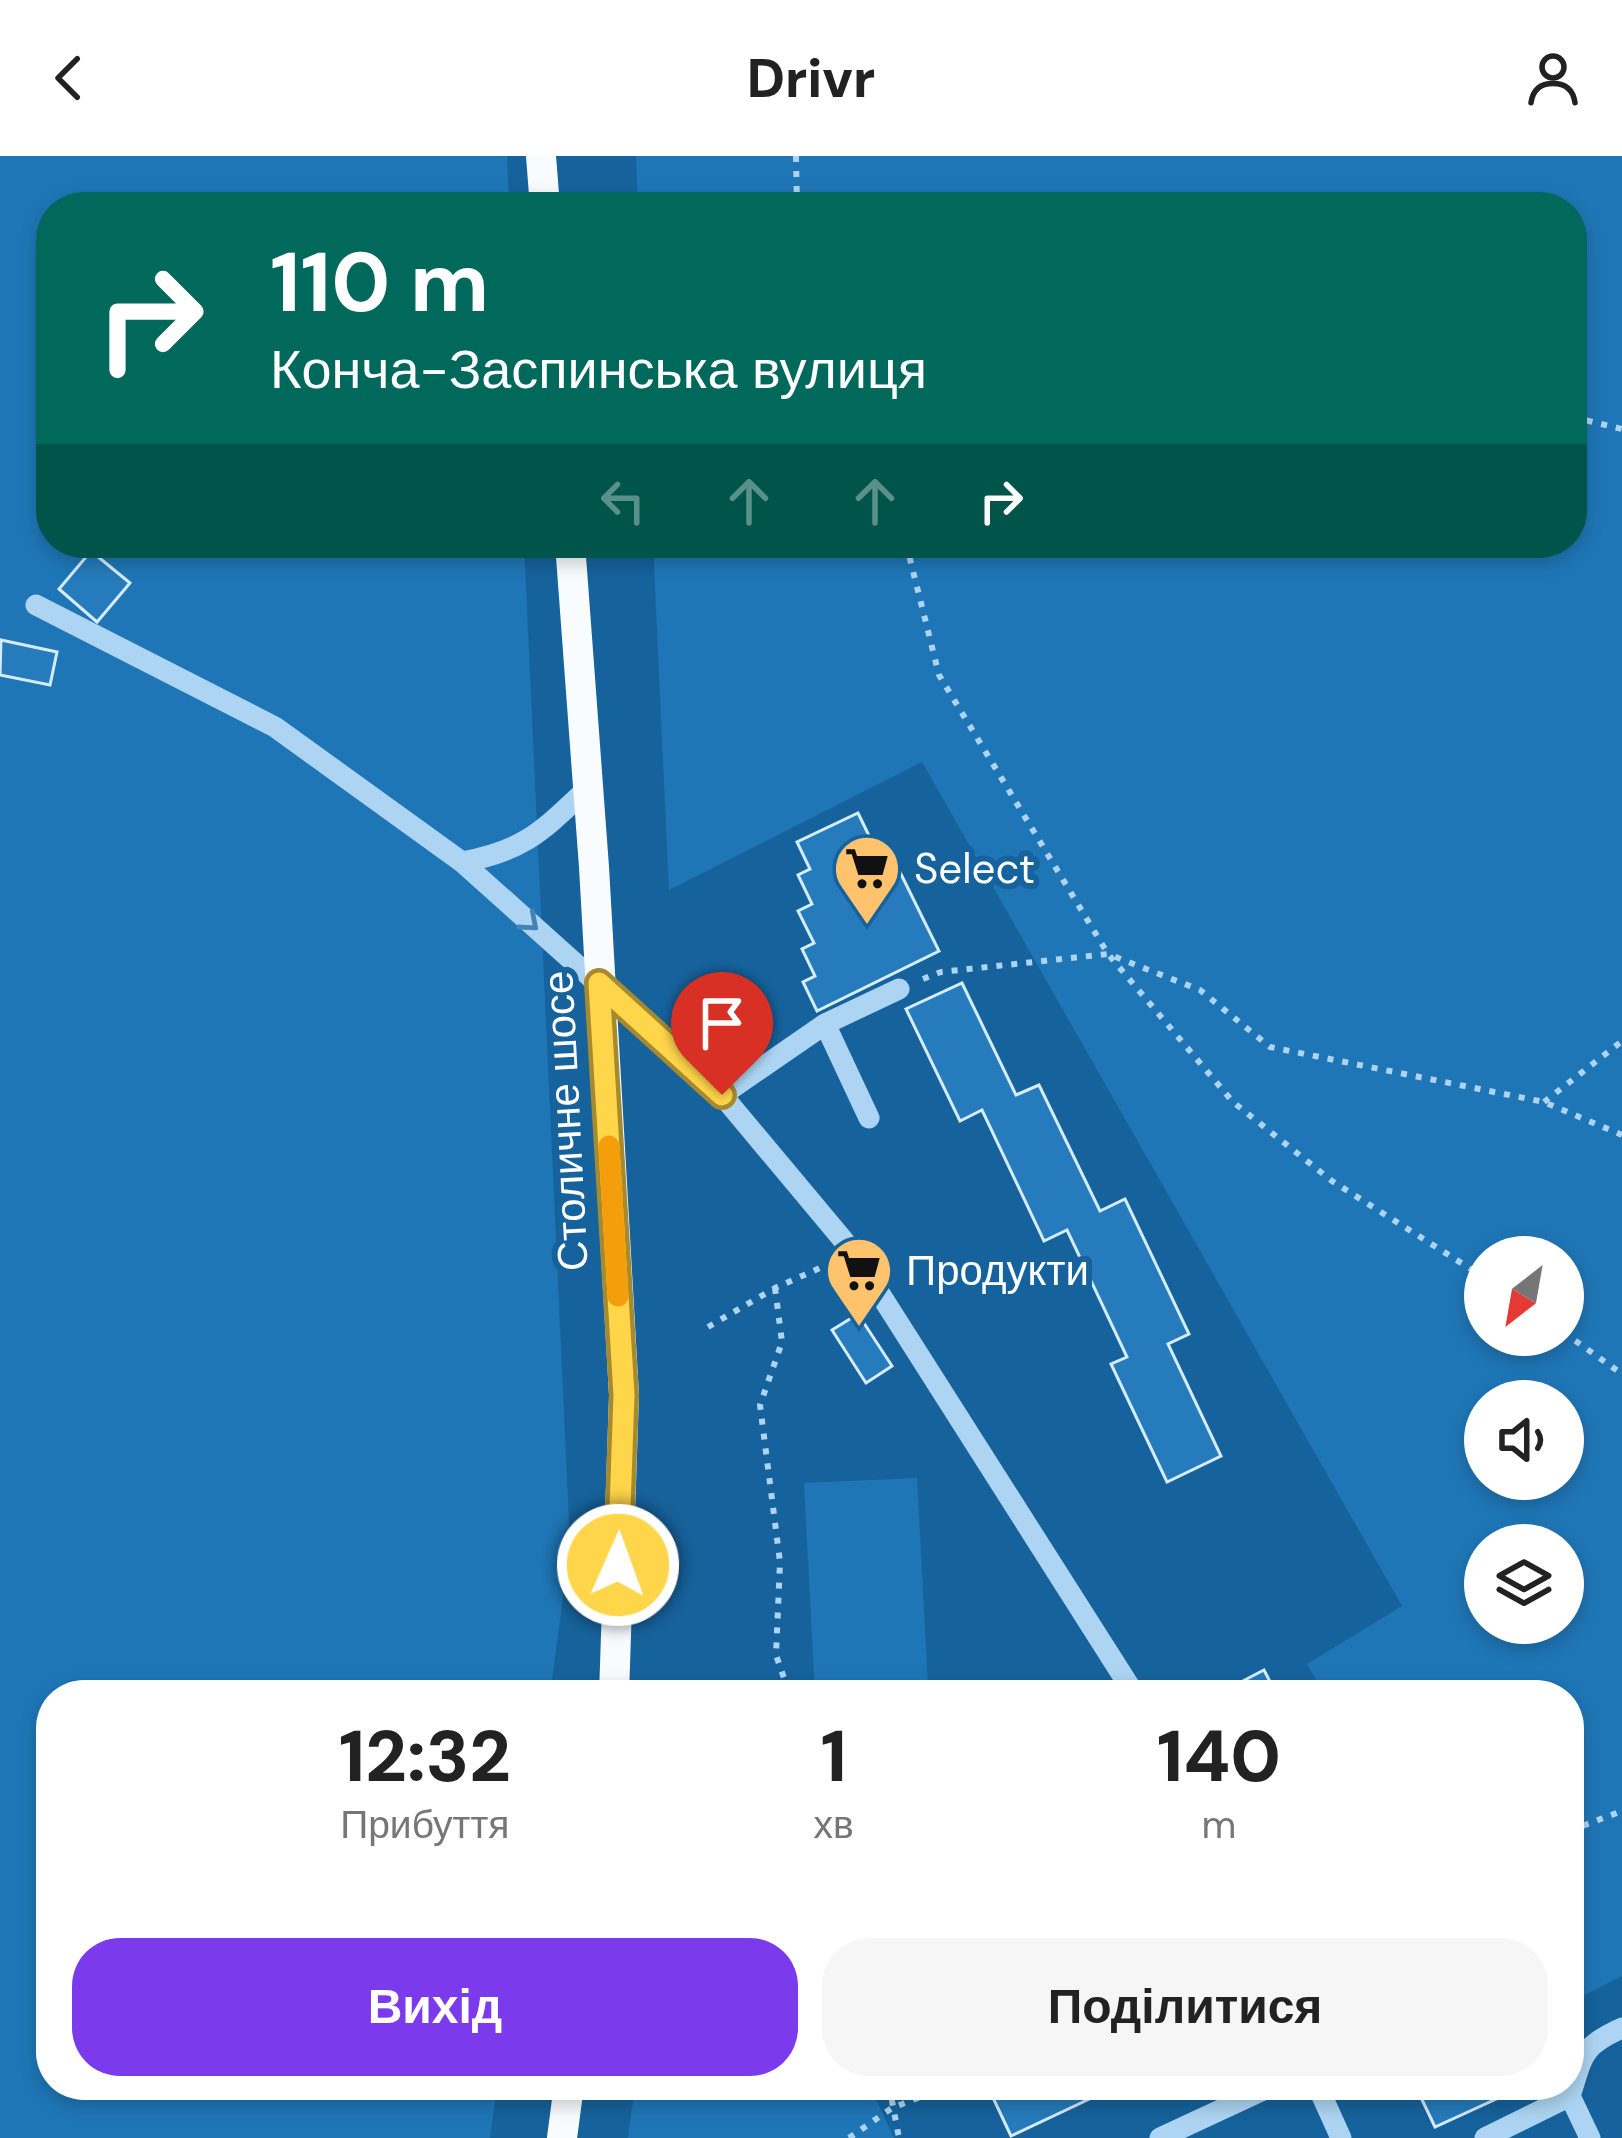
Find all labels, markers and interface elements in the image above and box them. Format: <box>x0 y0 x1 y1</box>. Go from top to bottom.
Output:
text: Drivr <box>747 43 875 114</box>
icon: back <box>36 45 102 111</box>
icon: person <box>1520 45 1586 111</box>
text: 110 m <box>270 228 489 337</box>
icon: right <box>72 240 228 396</box>
text: Конча-Заспинська вулиця <box>270 334 927 405</box>
icon: left <box>590 468 656 534</box>
icon: ahead <box>716 468 782 534</box>
icon: ahead <box>842 468 908 534</box>
icon: right <box>968 468 1034 534</box>
supermarket icon: Select <box>832 833 902 927</box>
place label: Select <box>914 841 1035 896</box>
one-way arrow <box>517 909 538 930</box>
street label: Столичне шосе <box>530 969 601 1272</box>
pin <box>671 972 773 1095</box>
icon: arrive <box>689 990 755 1056</box>
supermarket icon: Продукти <box>824 1235 894 1329</box>
north arrow <box>1464 1236 1584 1356</box>
map controls <box>1464 1236 1584 1644</box>
place label: Продукти <box>906 1243 1089 1298</box>
button: sound <box>1464 1380 1584 1500</box>
position arrow <box>555 1502 681 1628</box>
button: layers <box>1464 1524 1584 1644</box>
text: 12:32 <box>339 1710 511 1803</box>
text: 1 <box>820 1710 847 1803</box>
text: 140 <box>1157 1710 1281 1803</box>
text: Прибуття <box>340 1799 509 1850</box>
text: хв <box>814 1799 854 1850</box>
text: m <box>1202 1799 1236 1850</box>
button: Вихід <box>72 1938 798 2076</box>
button: Поділитися <box>822 1938 1548 2076</box>

